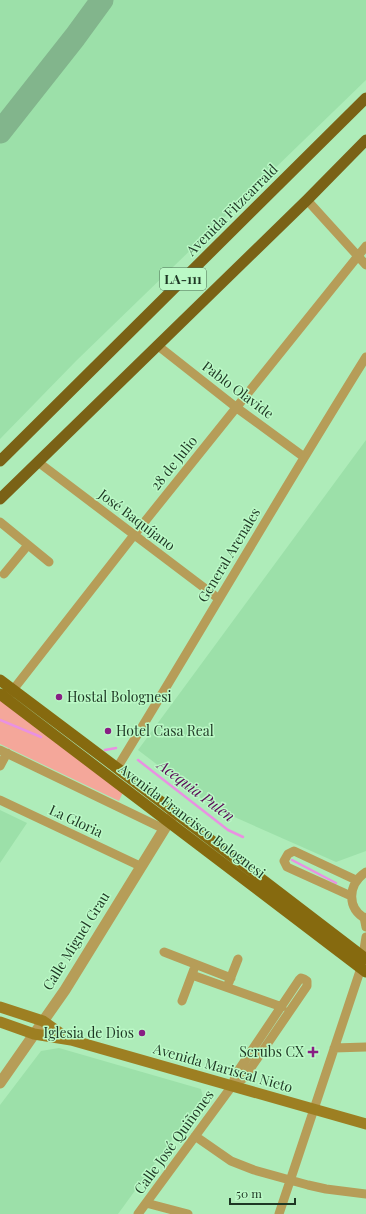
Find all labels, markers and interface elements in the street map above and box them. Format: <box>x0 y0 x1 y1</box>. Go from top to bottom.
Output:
street label: Avenida Fitzcarrald <box>181 160 282 260</box>
road number: LA-111 <box>160 268 206 290</box>
street label: Pablo Olavide <box>199 356 278 423</box>
street label: 28 de Julio <box>146 431 201 494</box>
street label: José Baquíjano <box>94 484 180 555</box>
street label: General Arenales <box>193 504 264 605</box>
place label: Hostal Bolognesi <box>67 687 172 706</box>
marker: Hostal Bolognesi <box>54 692 64 702</box>
place label: Hotel Casa Real <box>116 721 214 740</box>
marker: Hotel Casa Real <box>103 726 113 736</box>
water label: Acequia Pulen <box>153 754 239 826</box>
street label: Avenida Francisco Bolognesi <box>114 759 270 882</box>
street label: La Gloria <box>46 800 106 841</box>
street label: Calle Miguel Grau <box>38 888 113 994</box>
place label: Iglesia de Dios <box>44 1023 134 1042</box>
marker: Iglesia de Dios <box>137 1028 147 1038</box>
street label: Avenida Mariscal Nieto <box>150 1038 295 1097</box>
place label: Scrubs CX <box>239 1042 304 1061</box>
marker: Scrubs CX <box>307 1046 319 1058</box>
street label: Calle José Quiñones <box>129 1086 218 1198</box>
scale bar <box>230 1180 295 1206</box>
text: 50 m <box>236 1185 262 1201</box>

